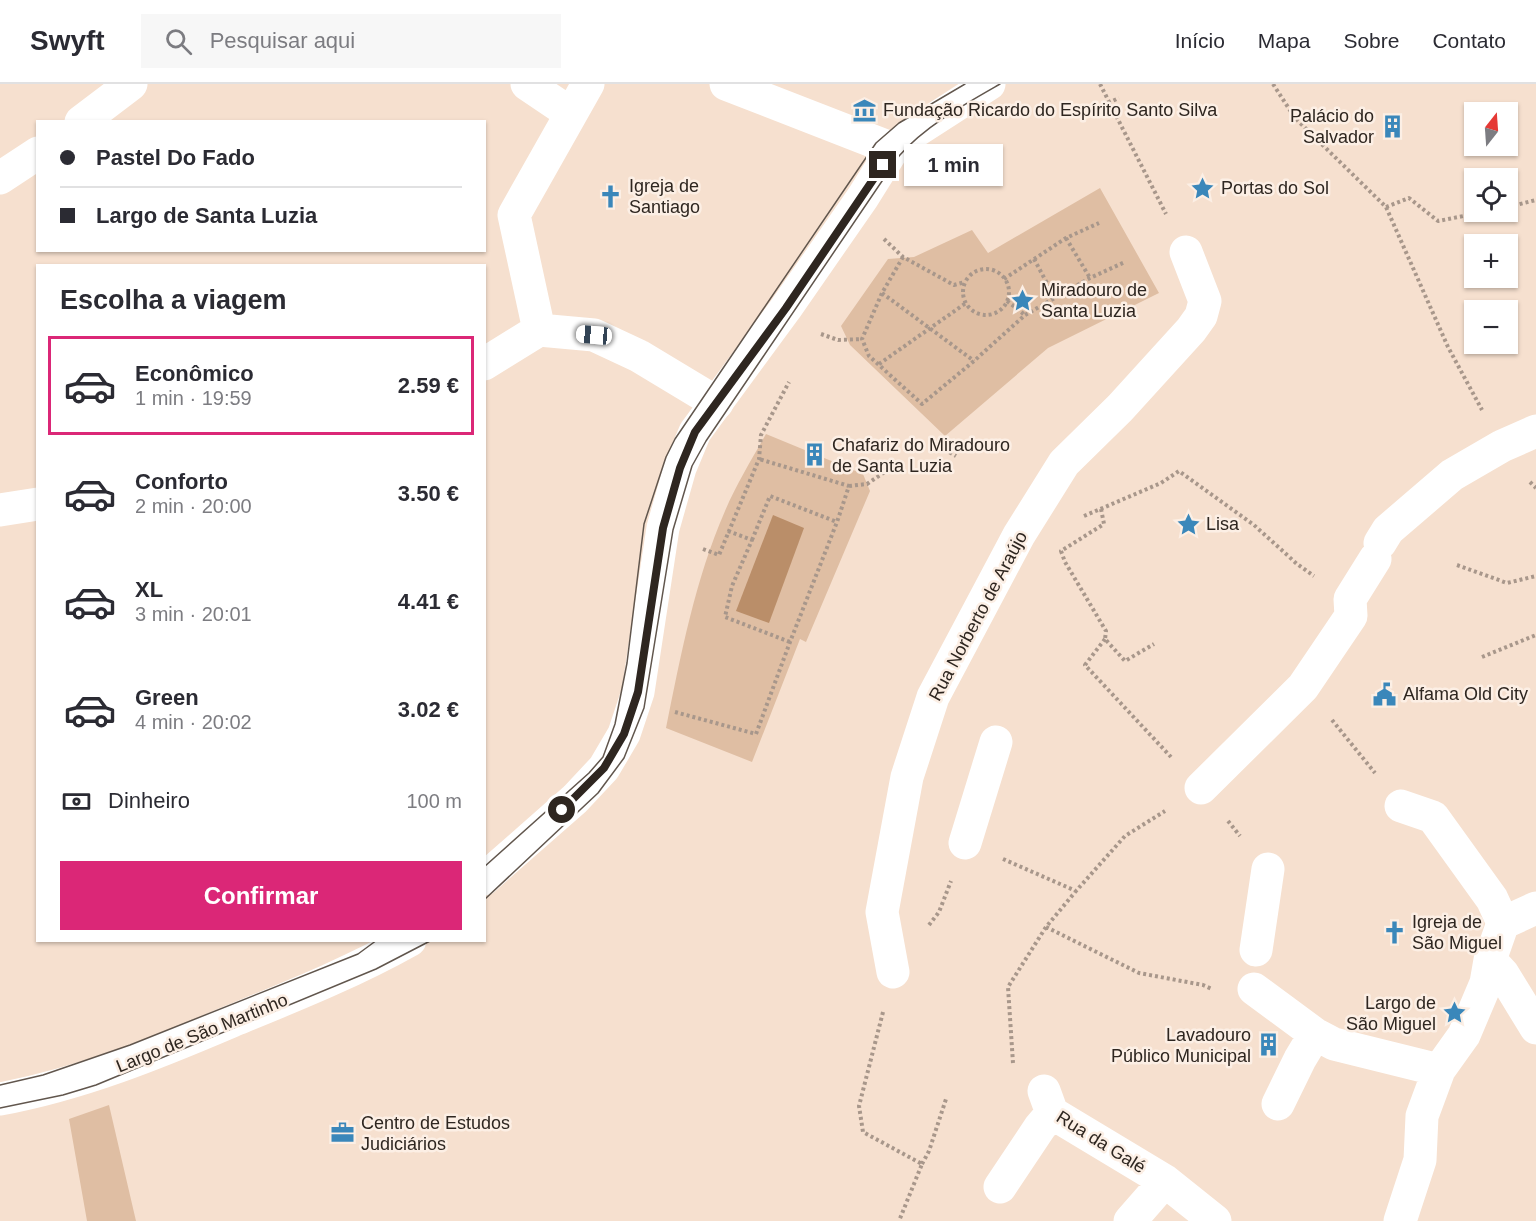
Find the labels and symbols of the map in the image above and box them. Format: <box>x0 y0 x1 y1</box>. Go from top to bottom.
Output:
museum icon: Fundação Ricardo do Espírito Santo Silva <box>852 97 878 123</box>
place label: Fundação Ricardo do Espírito Santo Silva <box>883 100 1218 120</box>
north arrow <box>1464 102 1518 156</box>
place label: Palácio do Salvador <box>1290 106 1374 147</box>
building icon: Palácio do Salvador <box>1379 113 1405 139</box>
callout: 1 min <box>904 144 1003 186</box>
route end <box>869 151 896 178</box>
place icon: Portas do Sol <box>1190 175 1216 201</box>
place label: Igreja de Santiago <box>629 176 700 217</box>
place label: Portas do Sol <box>1221 178 1329 198</box>
church icon: Igreja de Santiago <box>598 183 624 209</box>
place label: Miradouro de Santa Luzia <box>1041 280 1147 321</box>
place icon: Miradouro de Santa Luzia <box>1010 287 1036 313</box>
car <box>575 324 613 346</box>
place label: Chafariz do Miradouro de Santa Luzia <box>832 435 1010 476</box>
building icon: Chafariz do Miradouro de Santa Luzia <box>801 442 827 468</box>
place icon: Lisa <box>1175 511 1201 537</box>
place label: Lisa <box>1206 514 1240 534</box>
street label: Rua Norberto de Araújo <box>925 528 1031 704</box>
public building icon: Alfama Old City <box>1372 681 1398 707</box>
place label: Alfama Old City <box>1403 684 1528 704</box>
route start <box>548 796 575 823</box>
place label: Igreja de São Miguel <box>1412 912 1502 953</box>
church icon: Igreja de São Miguel <box>1381 919 1407 945</box>
street label: Largo de São Martinho <box>113 989 291 1077</box>
place label: Largo de São Miguel <box>1346 993 1436 1034</box>
place icon: Largo de São Miguel <box>1441 1000 1467 1026</box>
place label: Lavadouro Público Municipal <box>1111 1025 1251 1066</box>
building icon: Lavadouro Público Municipal <box>1256 1032 1282 1058</box>
street label: Rua da Galé <box>1053 1107 1149 1177</box>
place label: Centro de Estudos Judiciários <box>361 1113 510 1154</box>
office icon: Centro de Estudos Judiciários <box>330 1120 356 1146</box>

